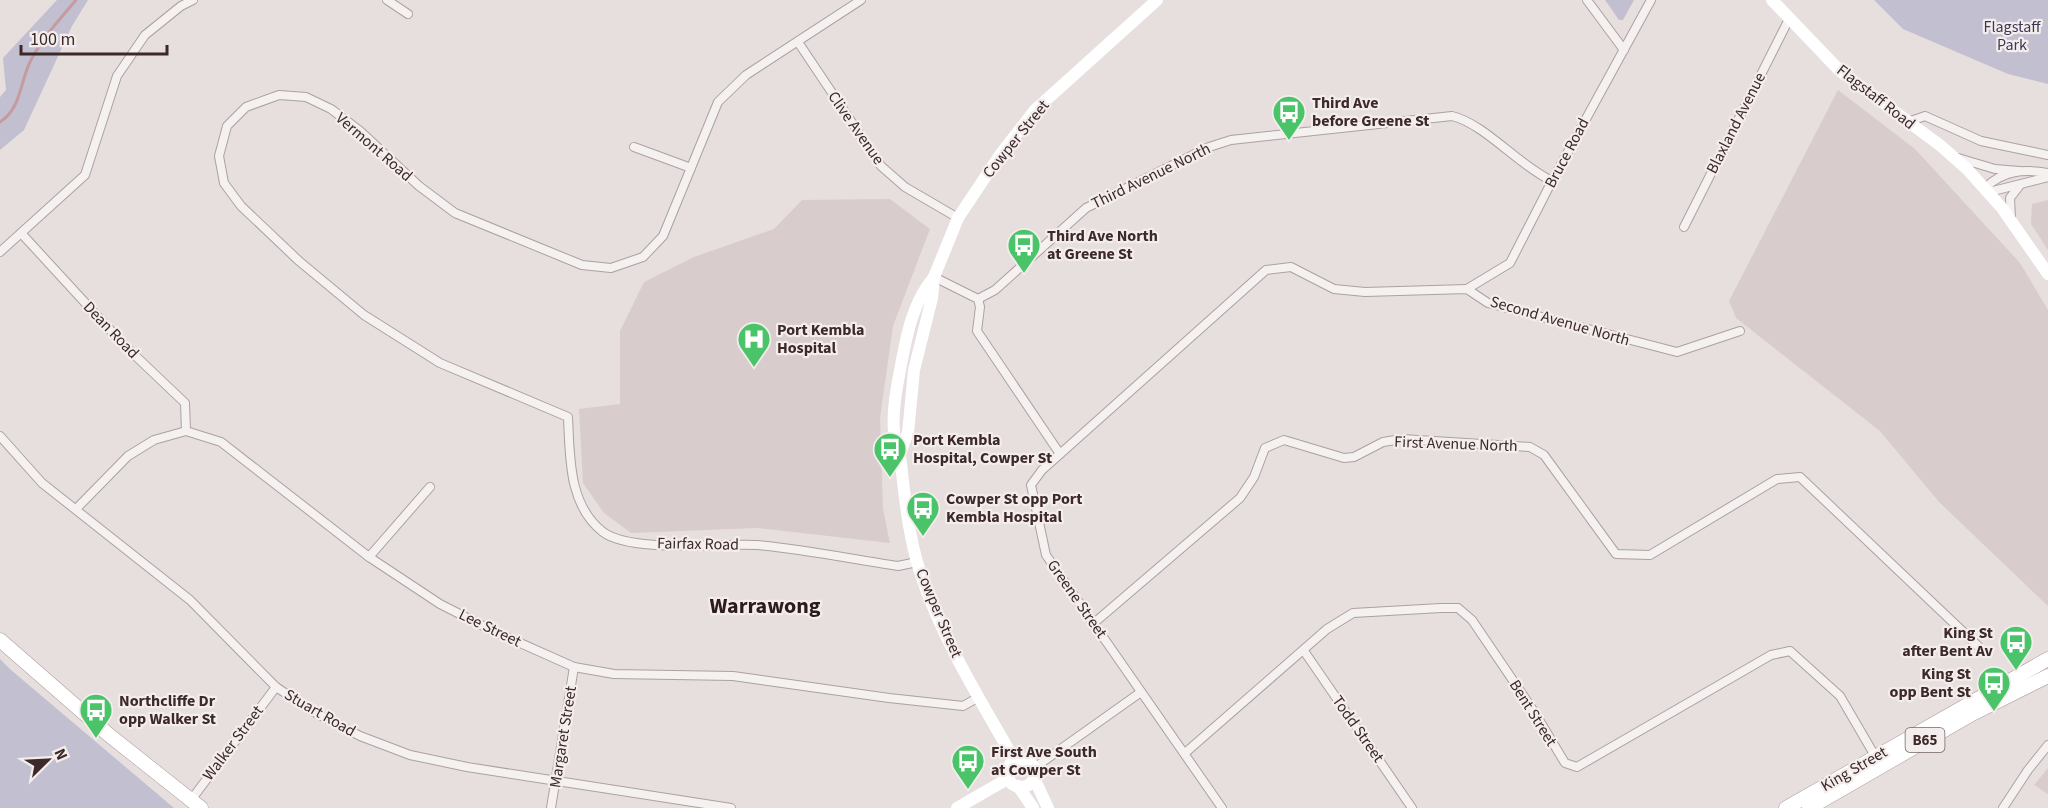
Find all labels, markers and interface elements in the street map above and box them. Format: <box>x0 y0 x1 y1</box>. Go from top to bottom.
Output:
park label: Flagstaff Park <box>1984 16 2041 56</box>
scale bar <box>21 18 166 56</box>
text: 100 m <box>30 27 75 52</box>
street label: Flagstaff Road <box>1832 59 1920 135</box>
street label: Blaxland Avenue <box>1701 69 1771 177</box>
street label: Clive Avenue <box>823 87 889 169</box>
place label: Third Ave before Greene St <box>1312 92 1429 132</box>
bus stop icon: Third Ave before Greene St <box>1271 94 1307 141</box>
street label: Cowper Street <box>978 95 1055 183</box>
street label: Vermont Road <box>331 107 417 187</box>
street label: Bruce Road <box>1539 114 1595 192</box>
street label: Third Avenue North <box>1088 138 1214 214</box>
place label: Third Ave North at Greene St <box>1047 225 1158 265</box>
bus stop icon: Third Ave North at Greene St <box>1006 227 1042 274</box>
street label: Second Avenue North <box>1488 291 1632 351</box>
street label: Dean Road <box>78 296 144 364</box>
place label: Port Kembla Hospital <box>777 319 865 359</box>
hospital icon: Port Kembla Hospital <box>736 321 772 368</box>
place label: Port Kembla Hospital, Cowper St <box>913 429 1052 469</box>
bus stop icon: Port Kembla Hospital, Cowper St <box>872 431 908 478</box>
street label: First Avenue North <box>1394 431 1518 457</box>
place label: Cowper St opp Port Kembla Hospital <box>946 488 1082 528</box>
bus stop icon: Cowper St opp Port Kembla Hospital <box>905 490 941 537</box>
street label: Fairfax Road <box>657 532 739 556</box>
street label: Greene Street <box>1042 555 1112 643</box>
street label: Cowper Street <box>910 565 968 662</box>
district label: Warrawong <box>709 590 821 622</box>
street label: Lee Street <box>455 603 525 653</box>
place label: King St after Bent Av <box>1902 622 1994 662</box>
bus stop icon: King St after Bent Av <box>1998 624 2034 671</box>
place label: King St opp Bent St <box>1890 663 1971 703</box>
bus stop icon: King St opp Bent St <box>1976 665 2012 712</box>
street label: Bent Street <box>1504 675 1562 751</box>
street label: Stuart Road <box>280 684 360 742</box>
street label: Margaret Street <box>544 684 582 790</box>
place label: Northcliffe Dr opp Walker St <box>119 690 216 730</box>
street label: Todd Street <box>1327 691 1389 767</box>
bus stop icon: Northcliffe Dr opp Walker St <box>78 692 114 739</box>
street label: Walker Street <box>197 700 269 785</box>
road number: B65 <box>1906 728 1944 752</box>
north arrow <box>18 730 78 790</box>
place label: First Ave South at Cowper St <box>991 741 1097 781</box>
street label: King Street <box>1817 741 1892 797</box>
bus stop icon: First Ave South at Cowper St <box>950 743 986 790</box>
text: N <box>49 745 73 764</box>

